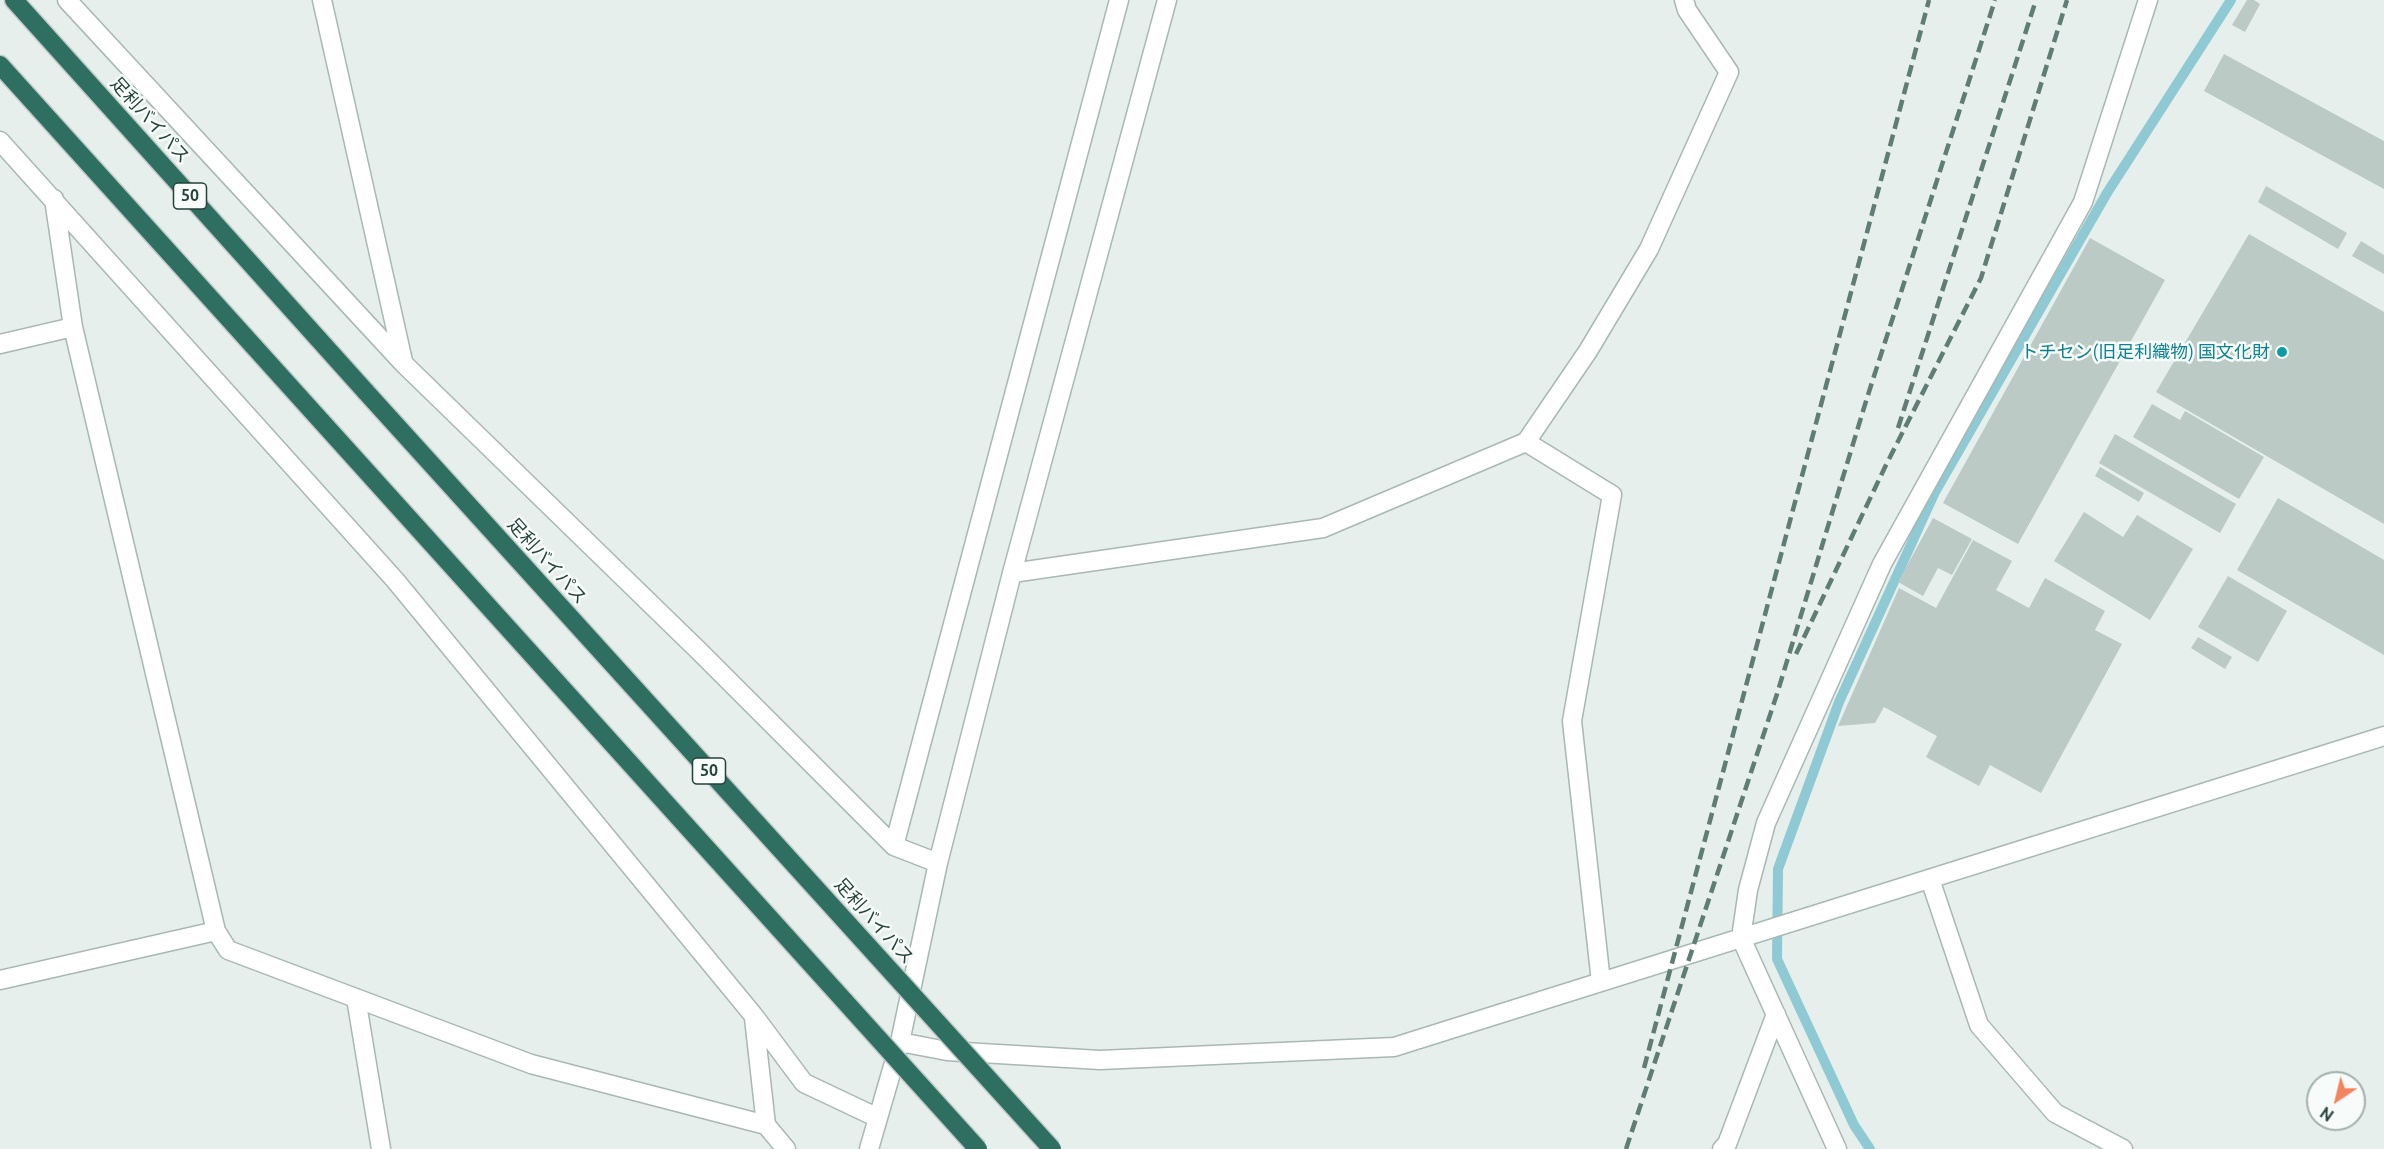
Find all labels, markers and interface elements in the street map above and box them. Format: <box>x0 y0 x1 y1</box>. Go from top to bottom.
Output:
street label: 足利バイパス <box>106 73 194 167</box>
road number: 50 <box>174 183 207 209</box>
place label: トチセン(旧足利織物) 国文化財 <box>2021 341 2270 363</box>
marker: トチセン(旧足利織物) 国文化財 <box>2275 345 2289 359</box>
street label: 足利バイパス <box>503 514 591 608</box>
road number: 50 <box>692 758 726 784</box>
street label: 足利バイパス <box>830 874 918 968</box>
north arrow <box>2306 1071 2366 1131</box>
text: N <box>2317 1103 2337 1125</box>

